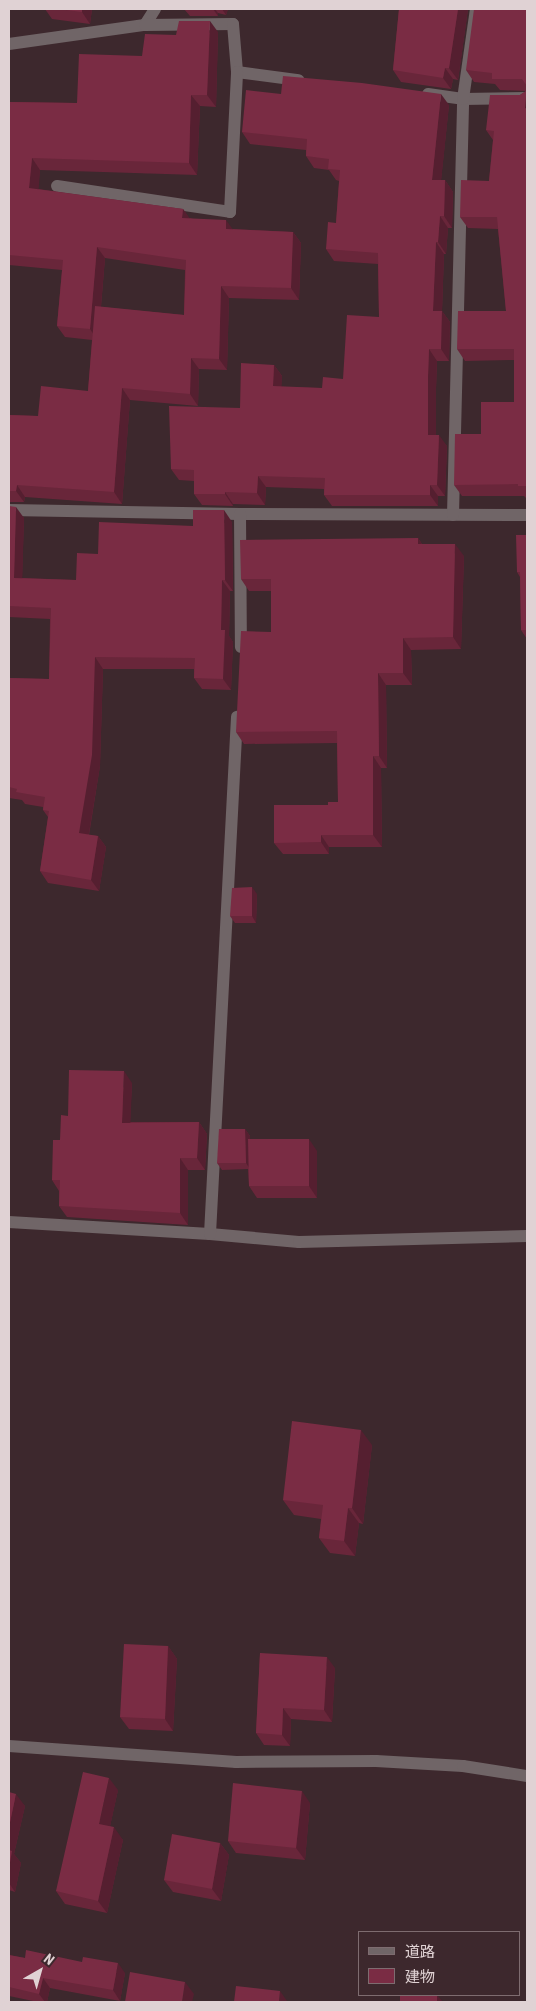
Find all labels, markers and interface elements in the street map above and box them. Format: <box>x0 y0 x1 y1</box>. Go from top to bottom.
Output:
legend <box>358 1931 521 1996</box>
text: 道路 <box>405 1943 435 1961</box>
north arrow <box>15 1946 65 1996</box>
text: N <box>41 1950 58 1968</box>
text: 建物 <box>405 1968 435 1986</box>

